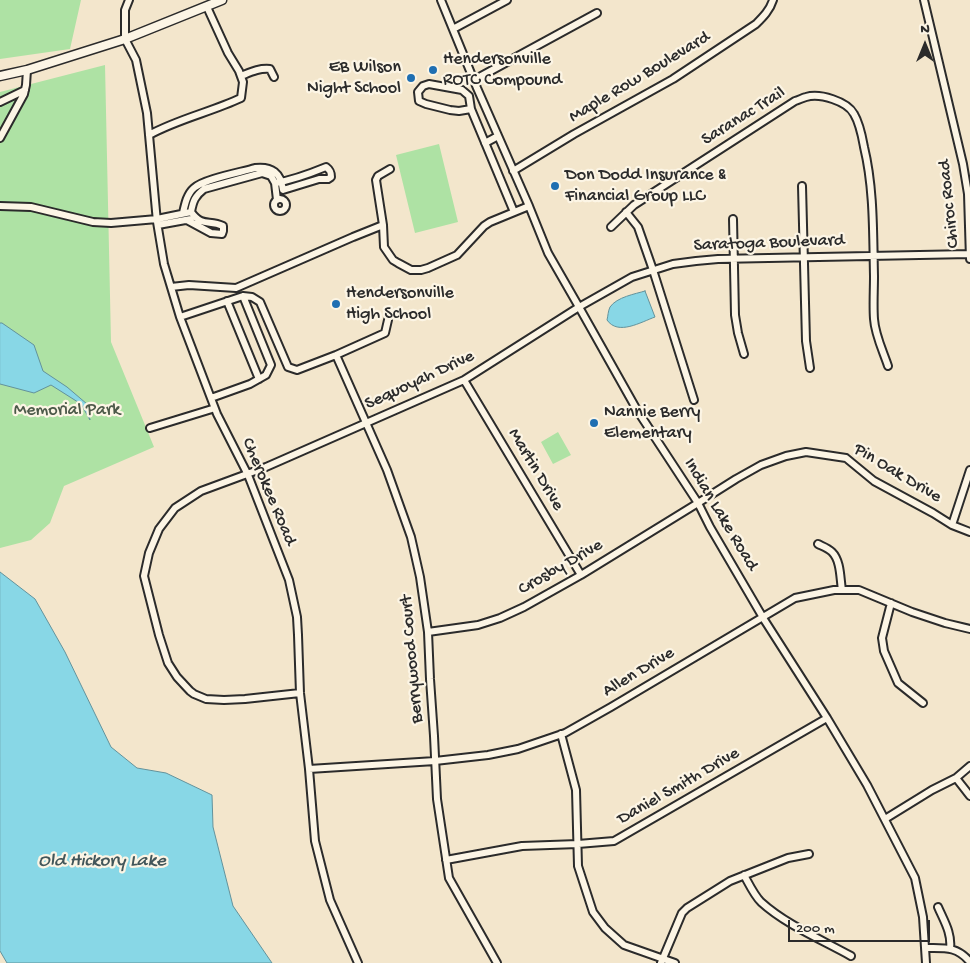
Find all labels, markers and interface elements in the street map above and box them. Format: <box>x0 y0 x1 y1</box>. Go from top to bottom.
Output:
north arrow <box>900 20 950 70</box>
text: N <box>920 21 930 38</box>
street label: Maple Row Boulevard <box>565 27 715 129</box>
place label: Hendersonville ROTC Compound <box>443 49 562 92</box>
place label: EB Wilson Night School <box>307 57 401 100</box>
marker: Hendersonville ROTC Compound <box>427 64 439 76</box>
marker: EB Wilson Night School <box>405 72 417 84</box>
street label: Saranac Trail <box>698 83 790 151</box>
street label: Chiroc Road <box>935 159 965 249</box>
place label: Don Dodd Insurance & Financial Group LLC <box>565 165 726 208</box>
marker: Don Dodd Insurance & Financial Group LLC <box>549 180 561 192</box>
street label: Saratoga Boulevard <box>693 231 845 257</box>
place label: Hendersonville High School <box>346 283 454 326</box>
marker: Hendersonville High School <box>330 298 342 310</box>
street label: Sequoyah Drive <box>362 346 478 416</box>
park label: Memorial Park <box>14 400 120 422</box>
place label: Nannie Berry Elementary <box>604 402 700 444</box>
marker: Nannie Berry Elementary <box>588 417 600 429</box>
street label: Martin Drive <box>502 425 568 515</box>
street label: Cherokee Road <box>236 435 300 549</box>
street label: Pin Oak Drive <box>849 439 945 509</box>
street label: Indian Lake Road <box>678 455 762 575</box>
street label: Crosby Drive <box>515 535 607 601</box>
street label: Berrywood Court <box>397 594 429 724</box>
street label: Allen Drive <box>599 643 679 703</box>
street label: Daniel Smith Drive <box>614 743 744 831</box>
water label: Old Hickory Lake <box>38 851 166 873</box>
scale bar <box>790 910 932 942</box>
text: 200 m <box>796 920 835 938</box>

